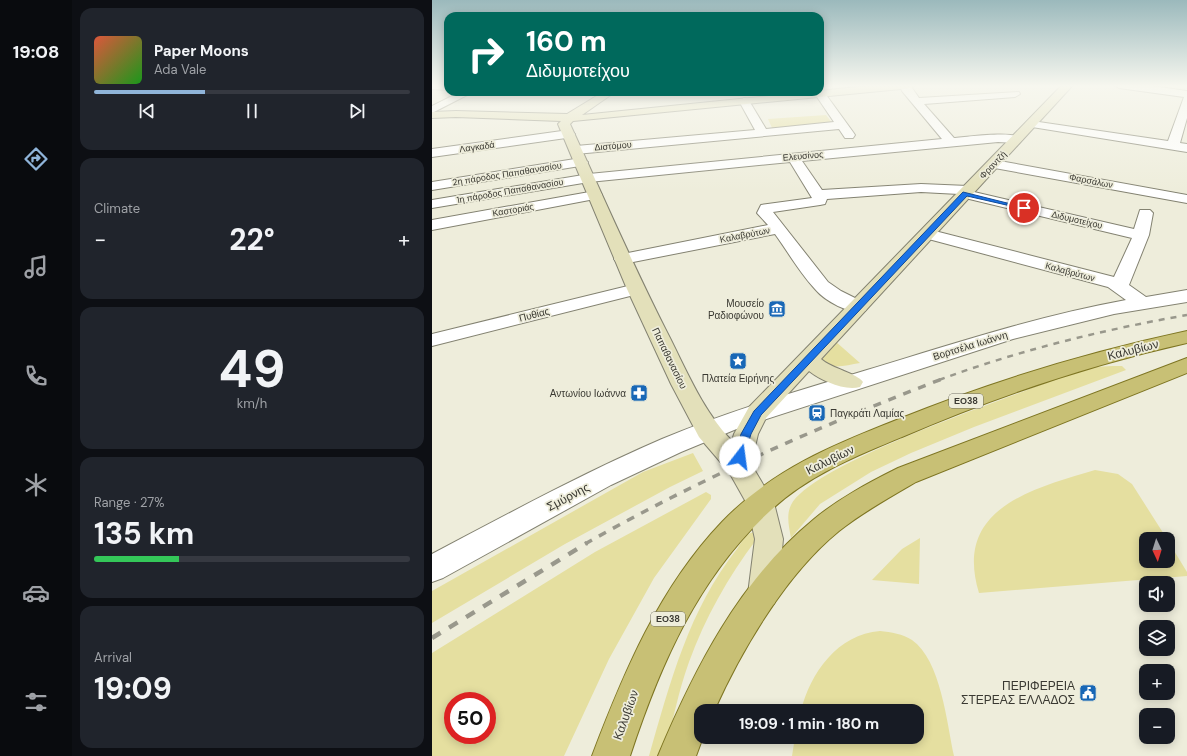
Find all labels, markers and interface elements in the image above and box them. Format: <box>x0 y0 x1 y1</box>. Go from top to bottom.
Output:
text: 160 m <box>526 23 607 60</box>
icon: right <box>460 28 512 80</box>
text: 19:08 <box>13 40 59 64</box>
text: Paper Moons <box>154 41 249 61</box>
text: Διδυμοτείχου <box>526 59 630 83</box>
text: Ada Vale <box>154 61 206 78</box>
icon: previous <box>136 100 158 122</box>
icon: pause <box>241 100 263 122</box>
icon: next <box>346 100 368 122</box>
street label: Διστόμου <box>594 138 632 154</box>
street label: Λαγκαδά <box>459 139 495 155</box>
icon: directions <box>22 145 50 173</box>
street label: Ελευσίνος <box>782 148 825 164</box>
street label: Φραντζή <box>977 149 1009 181</box>
street label: 2η πάροδος Παπαθανασίου <box>451 159 563 189</box>
street label: Φαρσάλων <box>1068 171 1114 191</box>
street label: 1η πάροδος Παπαθανασίου <box>456 176 564 206</box>
pin <box>1007 191 1041 225</box>
icon: arrive <box>1013 197 1035 219</box>
text: Climate <box>94 200 140 217</box>
street label: Καστοριάς <box>491 200 535 220</box>
street label: Διδυμοτείχου <box>1050 208 1104 232</box>
text: 22° <box>229 220 275 259</box>
street label: Καλαβρύτων <box>719 224 772 246</box>
text: − <box>94 225 106 254</box>
text: + <box>398 225 410 254</box>
icon: music <box>22 253 50 281</box>
street label: Καλαβρύτων <box>1044 260 1097 285</box>
place label: Μουσείο Ραδιοφώνου <box>708 297 764 322</box>
museum icon: Μουσείο Ραδιοφώνου <box>767 299 787 319</box>
street label: Πυθίας <box>517 304 551 325</box>
street label: Παπαθανασίου <box>649 325 690 391</box>
street label: Βορτσέλα Ιωάννη <box>931 328 1009 363</box>
text: 49 <box>219 335 285 403</box>
street label: Καλυβίων <box>1106 336 1160 364</box>
place icon: Πλατεία Ειρήνης <box>728 351 748 371</box>
icon: phone <box>22 362 50 390</box>
place label: Πλατεία Ειρήνης <box>702 372 774 385</box>
pharmacy icon: Αντωνίου Ιωάννα <box>629 383 649 403</box>
place label: Αντωνίου Ιωάννα <box>550 387 626 400</box>
road number: ΕΟ38 <box>949 394 983 408</box>
text: km/h <box>237 395 267 412</box>
station icon: Παγκράτι Λαμίας <box>807 403 827 423</box>
place label: Παγκράτι Λαμίας <box>830 407 905 420</box>
position arrow <box>719 436 761 478</box>
street label: Καλυβίων <box>803 441 857 479</box>
icon: climate <box>22 471 50 499</box>
street label: Σμύρνης <box>544 479 592 515</box>
text: Range · 27% <box>94 494 164 511</box>
text: 135 km <box>94 514 194 553</box>
north arrow <box>1139 532 1175 568</box>
map controls <box>1139 532 1175 744</box>
button: sound <box>1139 576 1175 612</box>
icon: car <box>22 579 50 607</box>
road number: ΕΟ38 <box>651 612 685 626</box>
button: layers <box>1139 620 1175 656</box>
text: Arrival <box>94 649 132 666</box>
button: + <box>1139 664 1175 700</box>
text: 19:09 <box>94 669 172 708</box>
place label: ΠΕΡΙΦΕΡΕΙΑ ΣΤΕΡΕΑΣ ΕΛΛΑΔΟΣ <box>961 678 1075 708</box>
public building icon: ΠΕΡΙΦΕΡΕΙΑ ΣΤΕΡΕΑΣ ΕΛΛΑΔΟΣ <box>1078 683 1098 703</box>
icon: filters <box>22 688 50 716</box>
street label: Καλυβίων <box>610 688 642 742</box>
speed limit sign: 50 <box>444 692 496 744</box>
button: − <box>1139 708 1175 744</box>
text: 19:09 · 1 min · 180 m <box>739 714 879 734</box>

